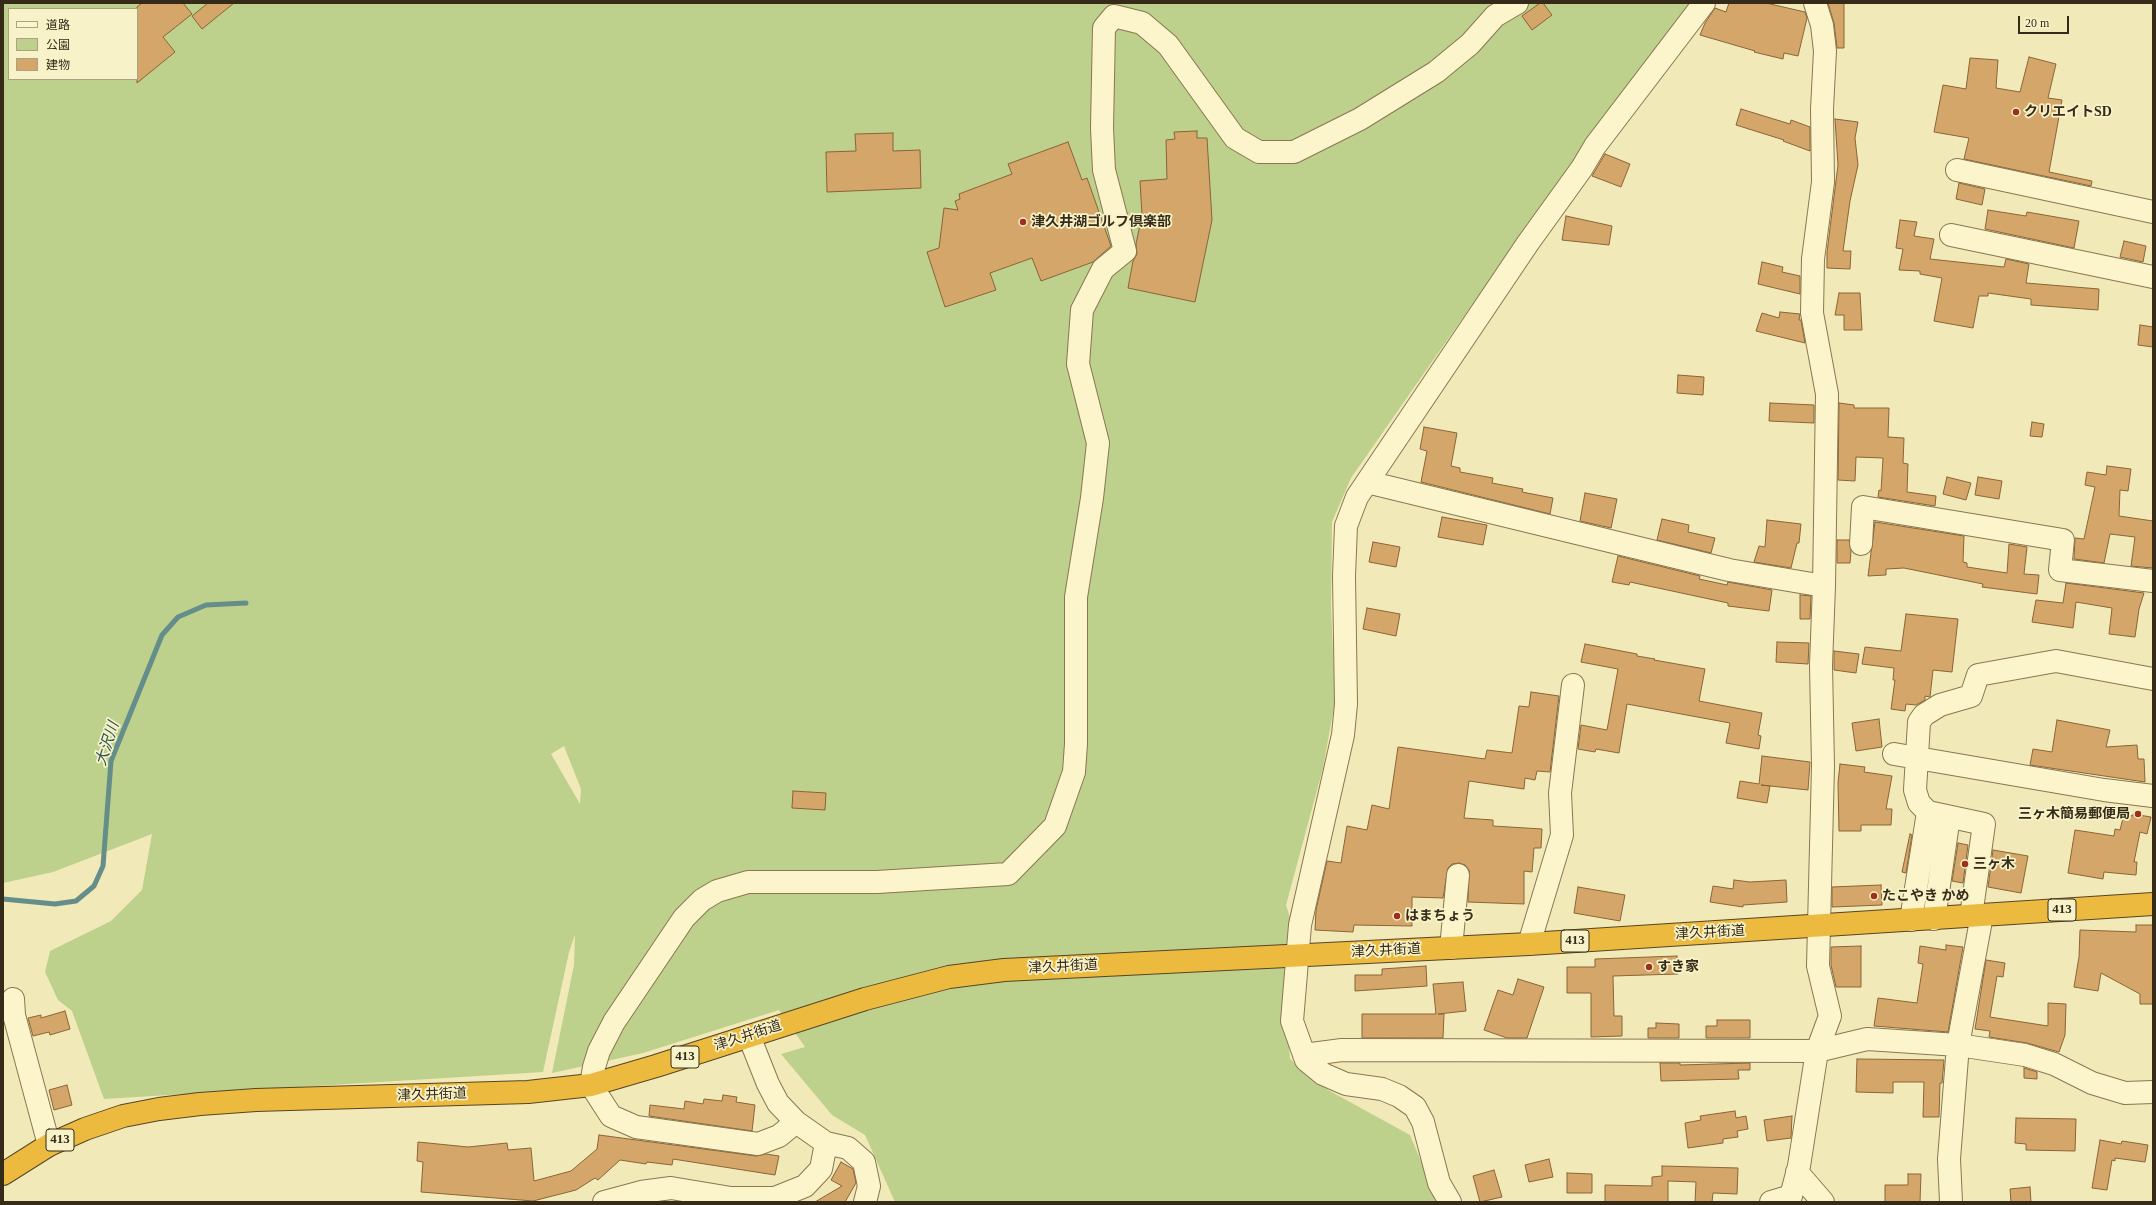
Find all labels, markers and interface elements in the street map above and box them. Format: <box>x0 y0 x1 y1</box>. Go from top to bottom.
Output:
legend <box>8 8 138 80</box>
scale bar <box>2020 8 2071 34</box>
text: 20 m <box>2025 16 2049 30</box>
text: 道路 <box>46 18 70 32</box>
text: 公園 <box>46 38 70 52</box>
text: 建物 <box>46 58 70 72</box>
place label: クリエイトSD <box>2024 104 2112 120</box>
marker: クリエイトSD <box>2011 107 2021 117</box>
place label: 津久井湖ゴルフ倶楽部 <box>1031 214 1171 230</box>
marker: 津久井湖ゴルフ倶楽部 <box>1018 217 1028 227</box>
water label: 大沢川 <box>92 720 124 768</box>
place label: 三ヶ木簡易郵便局 <box>2018 806 2130 822</box>
marker: 三ヶ木簡易郵便局 <box>2133 809 2143 819</box>
place label: 三ヶ木 <box>1973 856 2015 872</box>
marker: 三ヶ木 <box>1960 859 1970 869</box>
place label: たこやき かめ <box>1882 888 1969 904</box>
marker: たこやき かめ <box>1869 891 1879 901</box>
road number: 413 <box>2048 899 2076 921</box>
place label: はまちょう <box>1405 908 1475 924</box>
marker: はまちょう <box>1392 911 1402 921</box>
street label: 津久井街道 <box>1675 923 1745 943</box>
road number: 413 <box>1561 930 1589 952</box>
street label: 津久井街道 <box>1351 941 1421 961</box>
street label: 津久井街道 <box>1028 957 1098 977</box>
place label: すき家 <box>1657 959 1699 975</box>
marker: すき家 <box>1644 962 1654 972</box>
street label: 津久井街道 <box>712 1017 784 1055</box>
road number: 413 <box>671 1046 699 1068</box>
street label: 津久井街道 <box>397 1085 467 1105</box>
road number: 413 <box>46 1129 74 1151</box>

